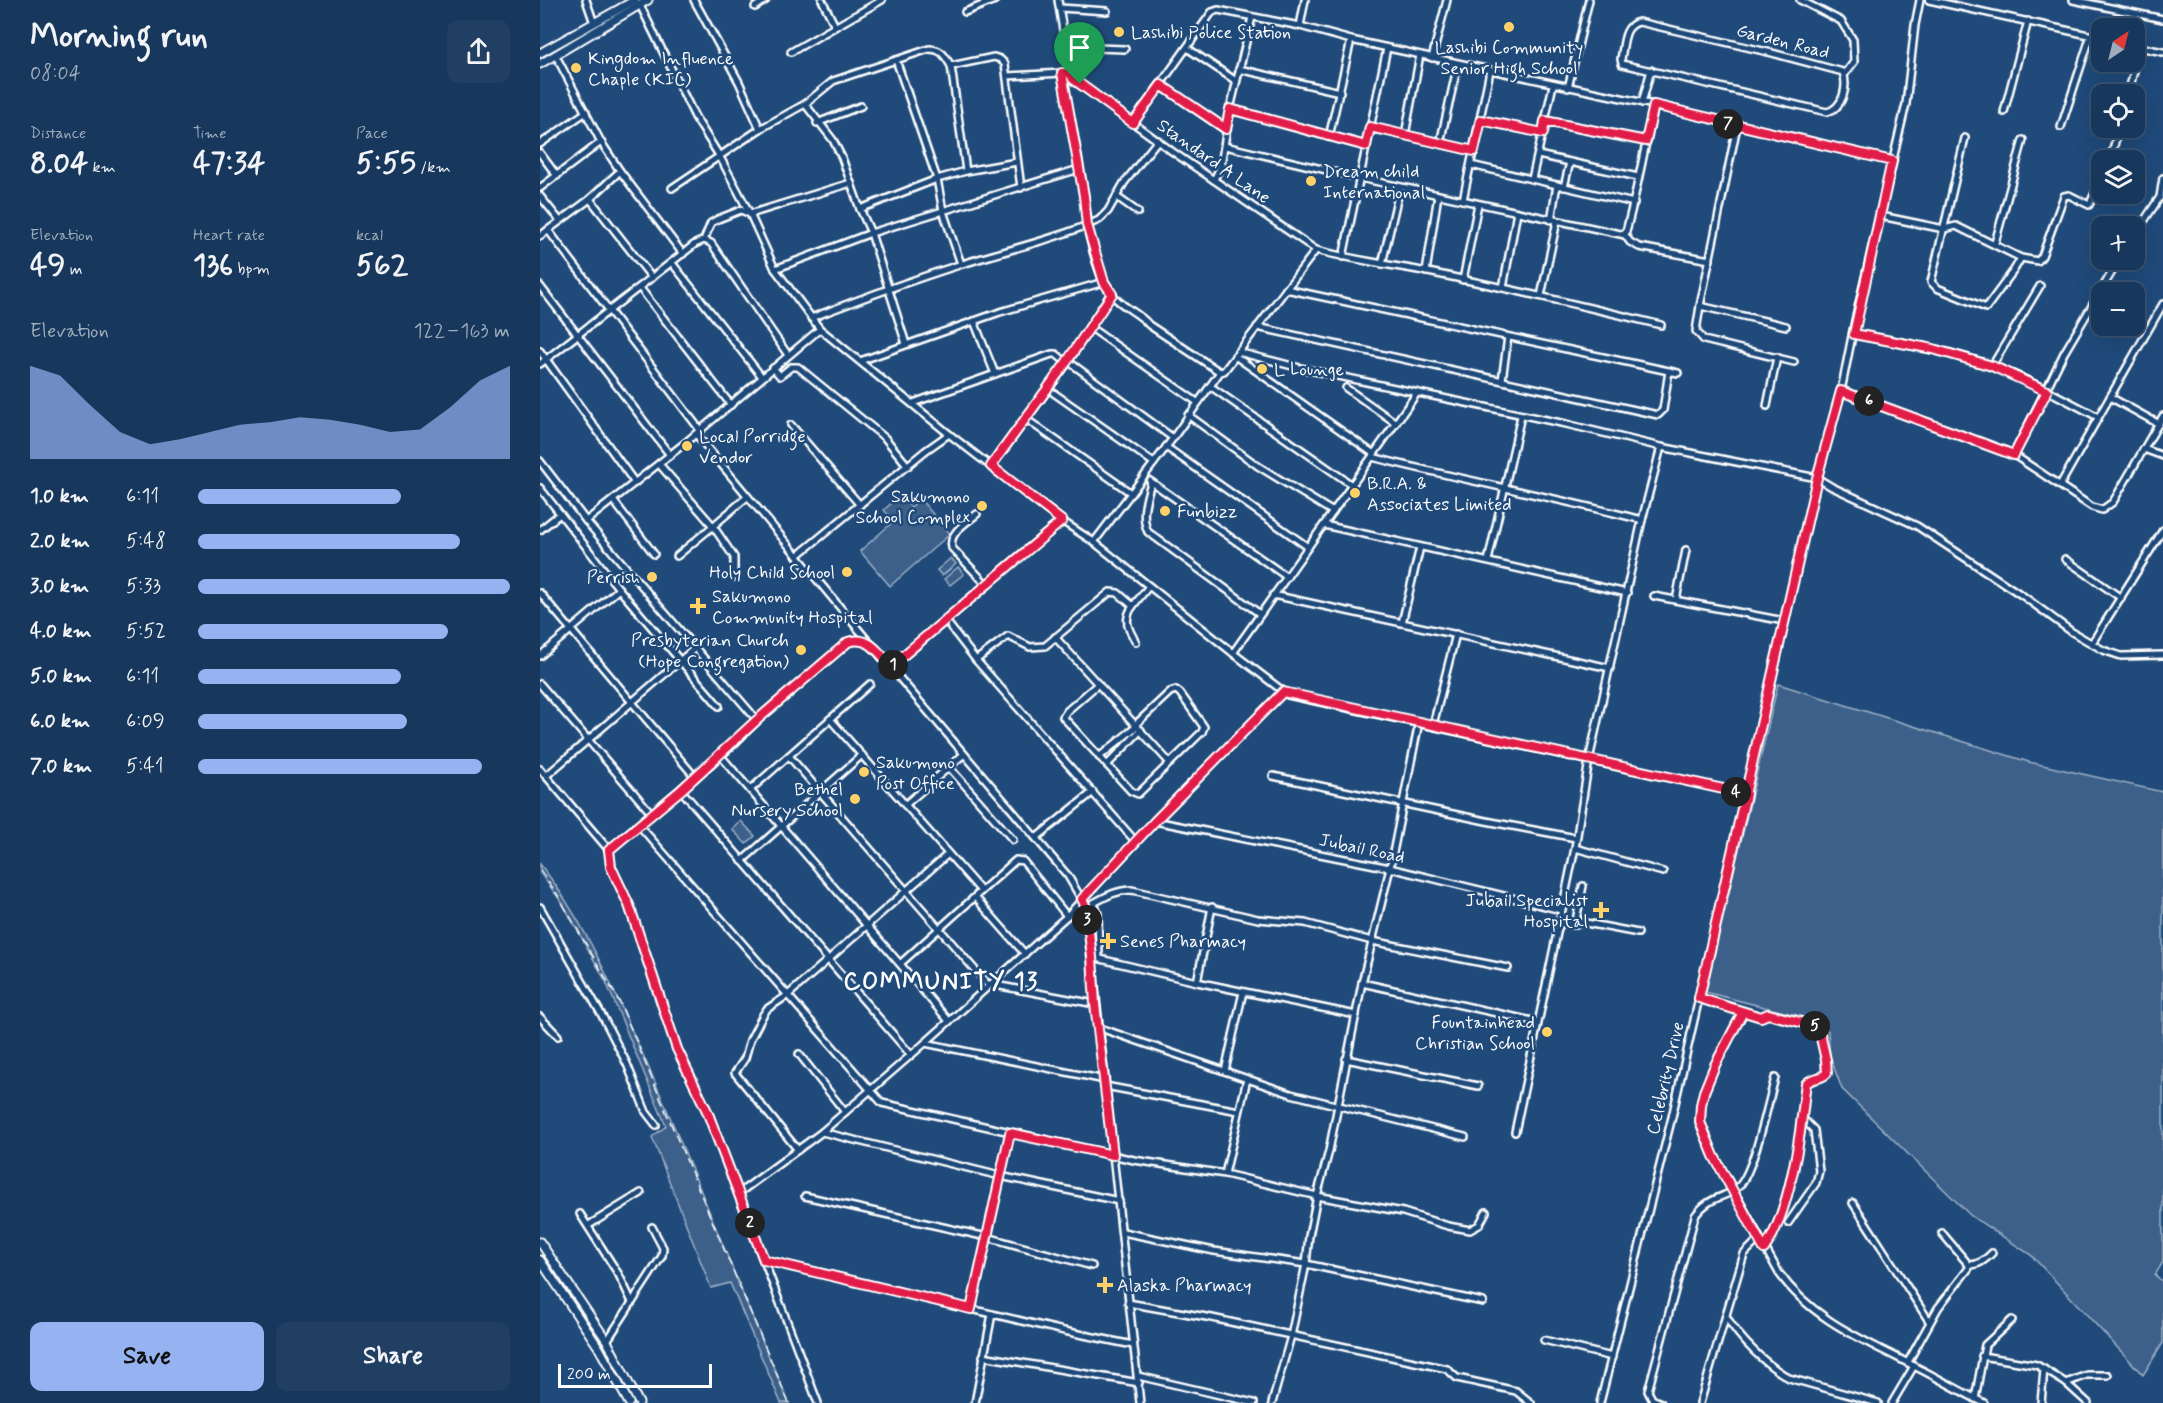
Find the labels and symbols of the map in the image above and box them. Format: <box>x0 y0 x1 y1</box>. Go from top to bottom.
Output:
north arrow <box>2091 18 2145 72</box>
street label: Garden Road <box>1734 19 1832 65</box>
marker: Lashibi Community Senior High School <box>1502 20 1516 34</box>
place label: Lashibi Police Station <box>1131 21 1291 45</box>
pin <box>1054 22 1105 84</box>
marker: Lashibi Police Station <box>1112 25 1126 39</box>
place label: Lashibi Community Senior High School <box>1435 36 1583 83</box>
place label: Kingdom Influence Chaple (KIC) <box>588 47 734 92</box>
marker: Kingdom Influence Chaple (KIC) <box>569 61 583 75</box>
pin: 7 <box>1713 109 1743 139</box>
street label: Standard A Lane <box>1152 114 1275 210</box>
place label: Dream child International <box>1323 160 1425 205</box>
marker: Dream child International <box>1304 174 1318 188</box>
place label: L Lounge <box>1274 358 1344 382</box>
marker: L Lounge <box>1255 362 1269 376</box>
pin: 6 <box>1854 386 1884 416</box>
place label: Local Porridge Vendor <box>699 425 806 470</box>
marker: Local Porridge Vendor <box>680 439 694 453</box>
place label: B.R.A. & Associates Limited <box>1367 472 1512 517</box>
place label: Sakumono School Complex <box>856 485 970 530</box>
marker: B.R.A. & Associates Limited <box>1348 486 1362 500</box>
marker: Sakumono School Complex <box>975 499 989 513</box>
place label: Funbizz <box>1177 500 1238 524</box>
marker: Funbizz <box>1158 504 1172 518</box>
place label: Holy Child School <box>709 561 835 585</box>
marker: Holy Child School <box>840 565 854 579</box>
place label: Perrish <box>587 566 640 590</box>
marker: Perrish <box>645 570 659 584</box>
place label: Sakumono Community Hospital <box>712 585 873 630</box>
marker: Sakumono Community Hospital <box>689 597 707 615</box>
place label: Presbyterian Church (Hope Congregation) <box>631 629 790 676</box>
marker: Presbyterian Church (Hope Congregation) <box>794 643 808 657</box>
pin: 1 <box>878 650 908 680</box>
place label: Sakumono Post Office <box>876 751 955 796</box>
marker: Sakumono Post Office <box>857 765 871 779</box>
pin: 4 <box>1721 777 1751 807</box>
place label: Bethel Nursery School <box>731 778 843 823</box>
marker: Bethel Nursery School <box>848 792 862 806</box>
street label: Jubail Road <box>1317 828 1407 870</box>
place label: Jubail Specialist Hospital <box>1465 889 1589 934</box>
marker: Jubail Specialist Hospital <box>1592 901 1610 919</box>
pin: 3 <box>1072 905 1102 935</box>
place label: Senes Pharmacy <box>1120 930 1246 954</box>
marker: Senes Pharmacy <box>1101 934 1115 948</box>
district label: COMMUNITY 13 <box>843 967 1039 998</box>
place label: Fountainhead Christian School <box>1415 1011 1535 1056</box>
pin: 5 <box>1800 1011 1830 1041</box>
street label: Celebrity Drive <box>1641 1019 1691 1137</box>
marker: Fountainhead Christian School <box>1540 1025 1554 1039</box>
pin: 2 <box>735 1208 765 1238</box>
place label: Alaska Pharmacy <box>1117 1274 1252 1298</box>
marker: Alaska Pharmacy <box>1098 1278 1112 1292</box>
scale bar <box>558 1361 712 1388</box>

